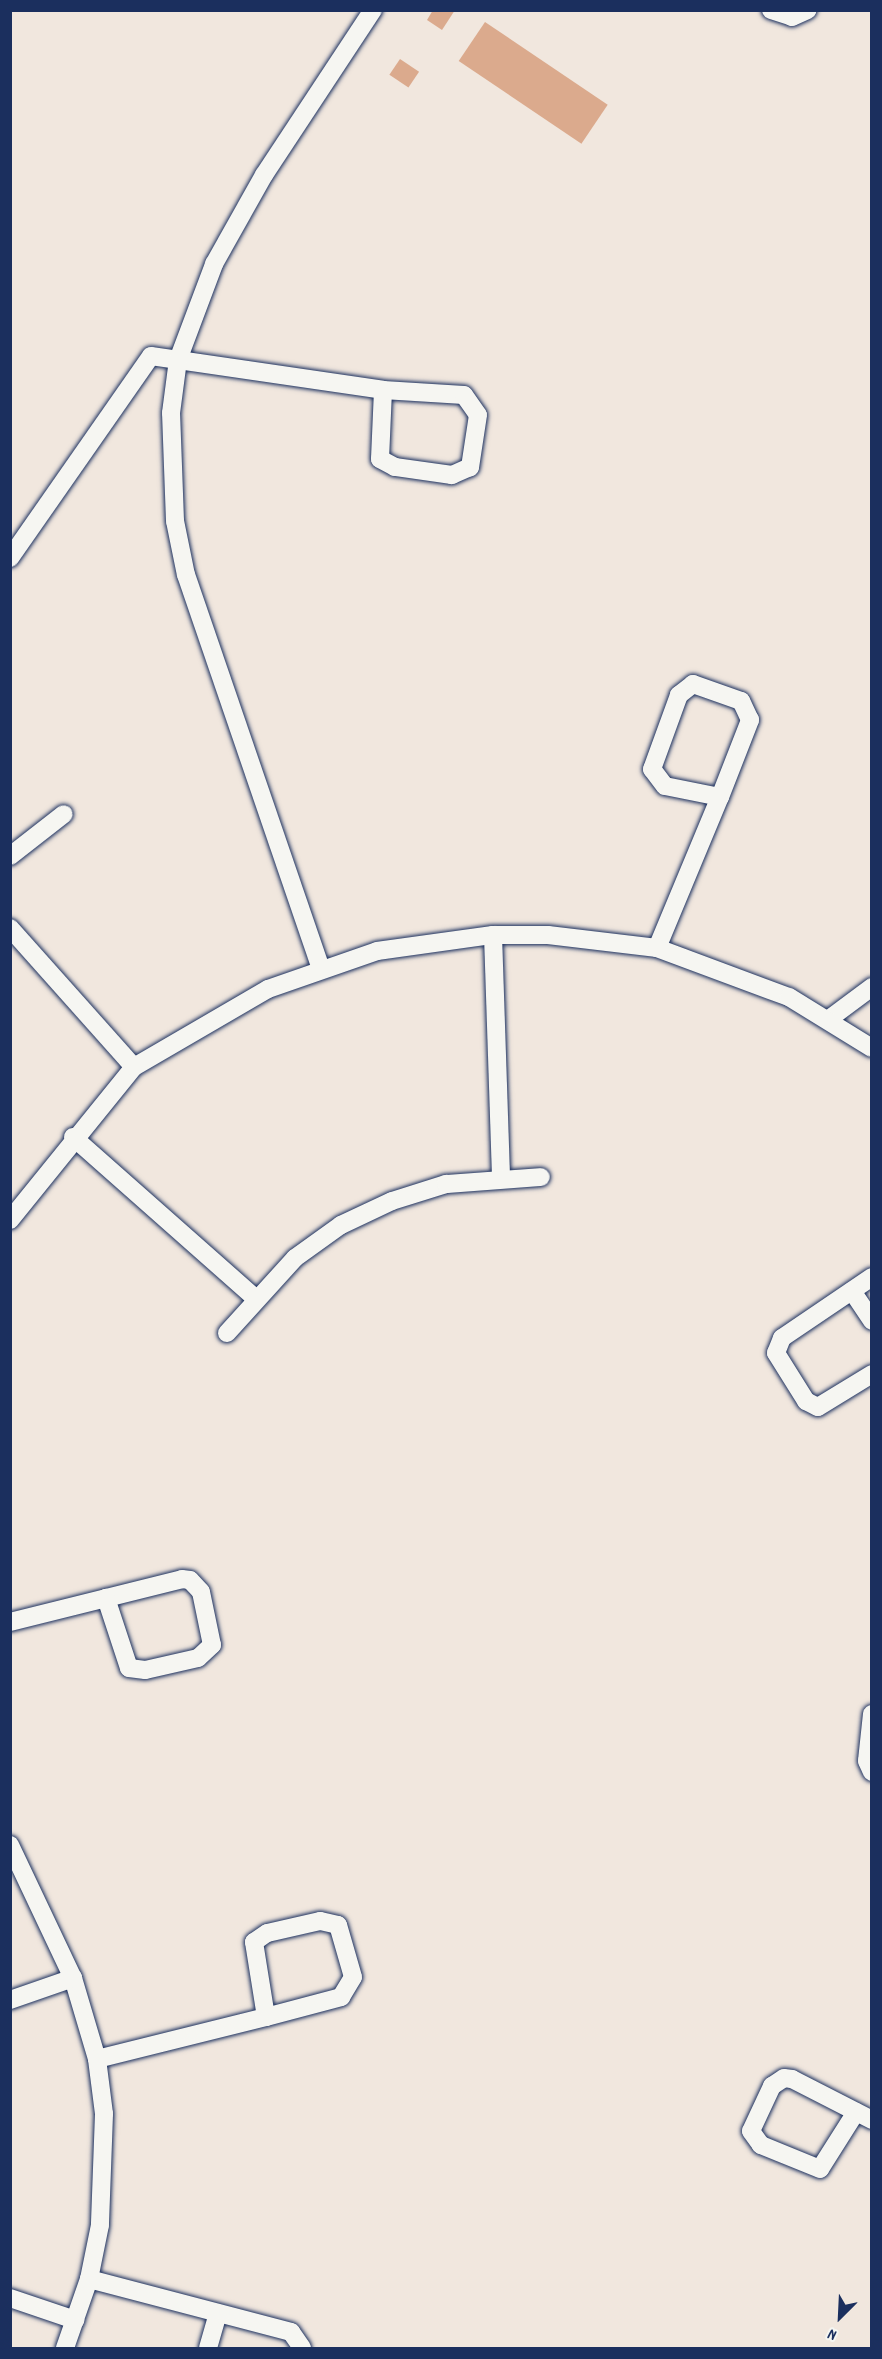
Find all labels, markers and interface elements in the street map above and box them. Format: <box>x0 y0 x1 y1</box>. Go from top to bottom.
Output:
north arrow <box>810 2287 870 2347</box>
text: N <box>824 2322 841 2346</box>

